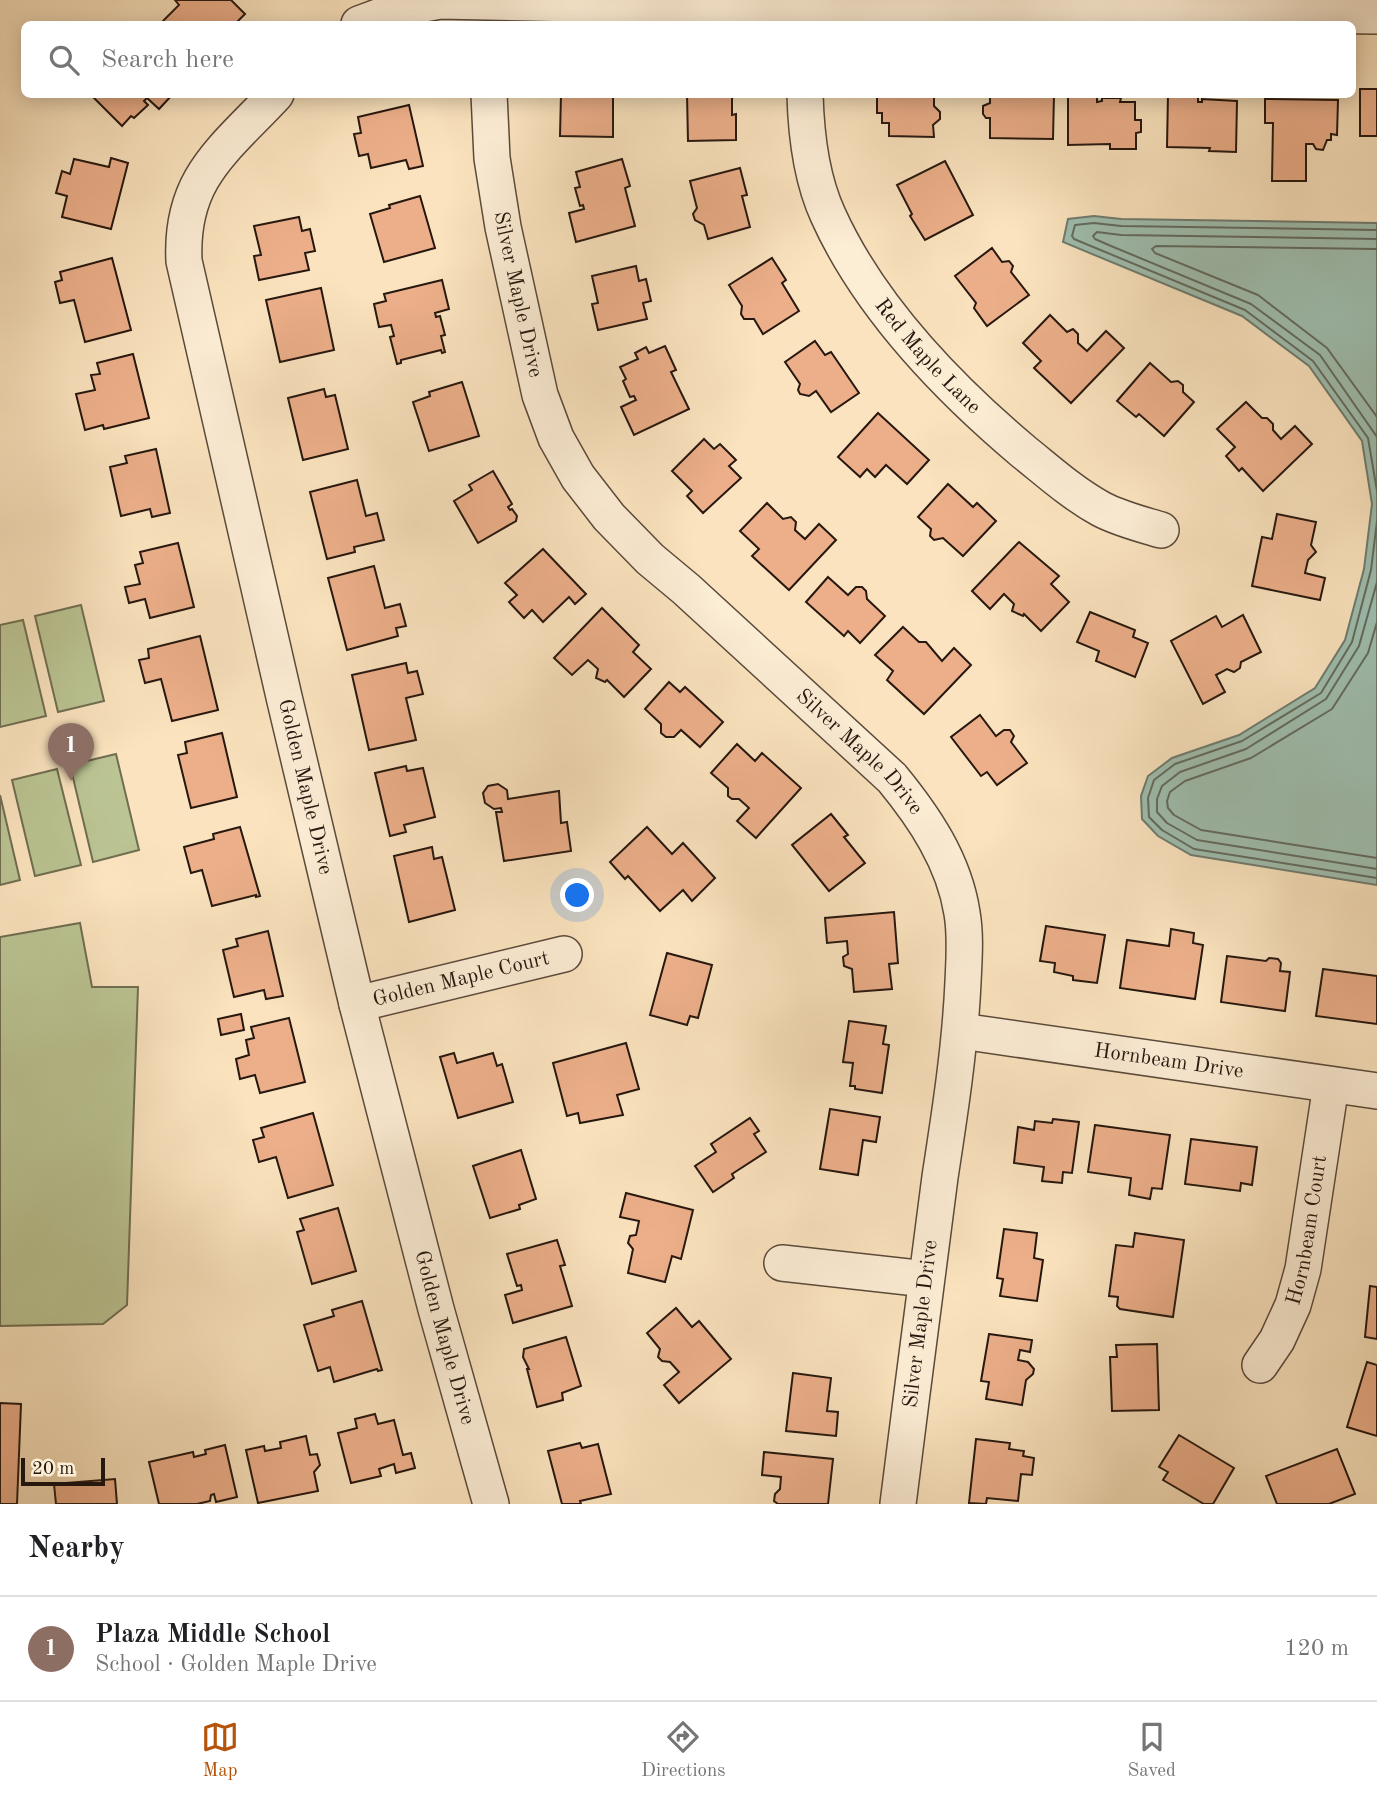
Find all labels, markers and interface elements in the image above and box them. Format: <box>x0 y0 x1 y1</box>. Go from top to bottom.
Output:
search box <box>21 21 1356 98</box>
icon: search <box>45 41 83 79</box>
text: Search here <box>101 47 234 73</box>
street label: Silver Maple Drive <box>490 210 546 379</box>
street label: Red Maple Lane <box>871 295 985 418</box>
street label: Silver Maple Drive <box>792 685 927 818</box>
street label: Golden Maple Drive <box>274 697 336 877</box>
pin: 1 <box>48 723 94 781</box>
your location <box>560 878 594 912</box>
street label: Golden Maple Court <box>371 947 551 1010</box>
street label: Hornbeam Drive <box>1093 1040 1245 1082</box>
street label: Hornbeam Court <box>1283 1154 1331 1308</box>
street label: Silver Maple Drive <box>900 1239 942 1409</box>
street label: Golden Maple Drive <box>411 1248 479 1427</box>
scale bar <box>21 1455 105 1487</box>
text: 20 m <box>32 1460 74 1479</box>
text: Nearby <box>28 1534 125 1564</box>
text: Plaza Middle School <box>95 1622 330 1648</box>
text: 1 <box>44 1637 58 1660</box>
text: 120 m <box>1284 1637 1349 1660</box>
text: School · Golden Maple Drive <box>95 1653 377 1676</box>
tab: Map <box>201 1718 239 1783</box>
tab: Directions <box>641 1718 726 1783</box>
tab: Saved <box>1128 1718 1176 1783</box>

